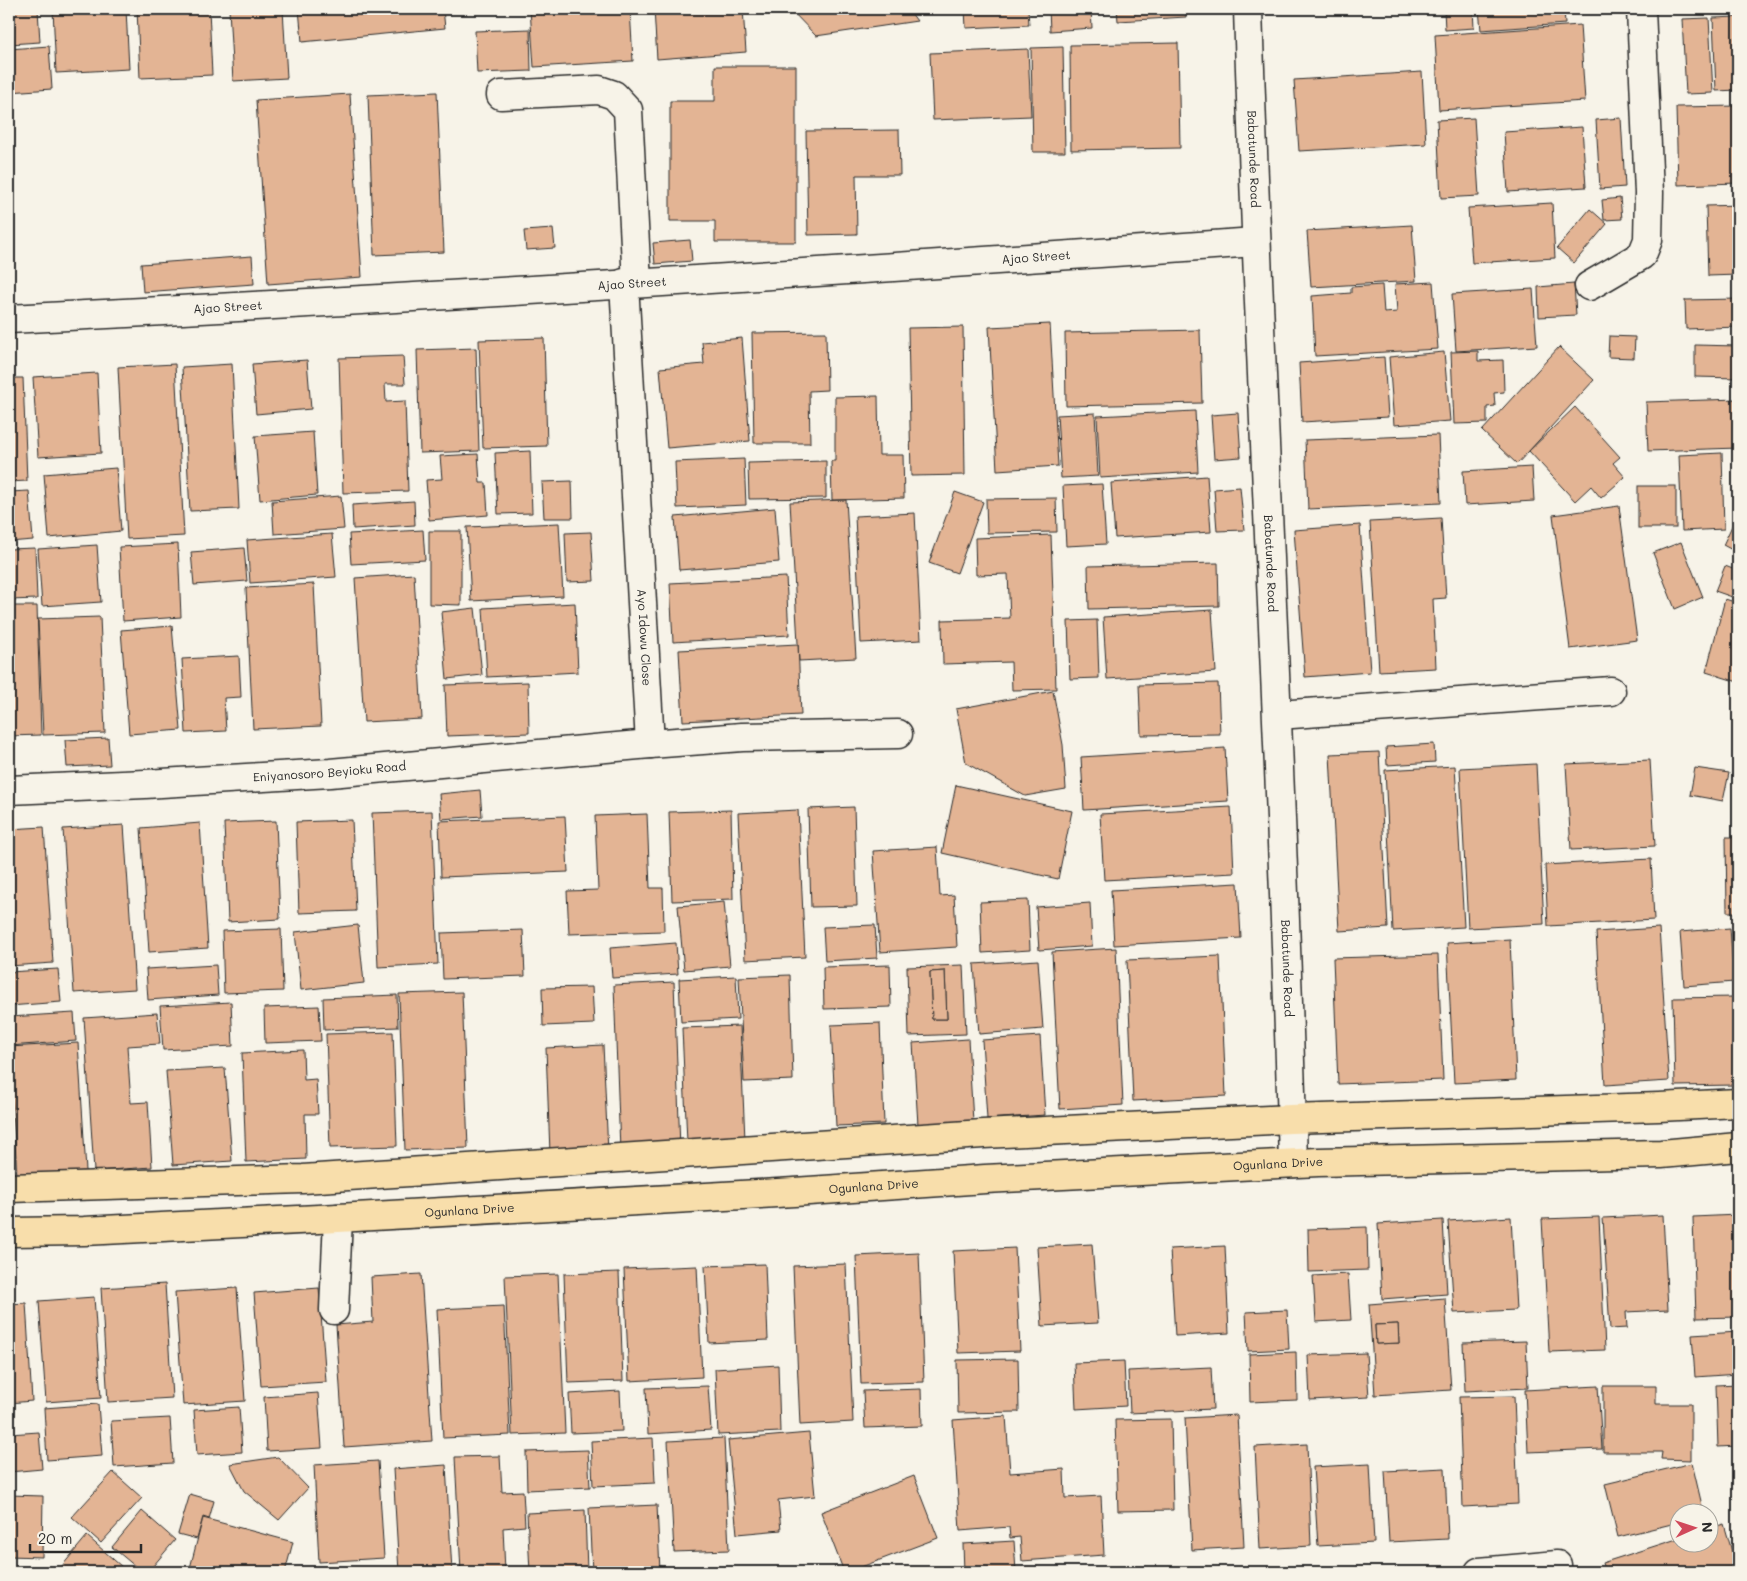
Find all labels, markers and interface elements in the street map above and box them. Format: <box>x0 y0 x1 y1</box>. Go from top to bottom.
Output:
street label: Babatunde Road <box>1244 110 1264 208</box>
street label: Ajao Street <box>1001 246 1071 267</box>
street label: Ajao Street <box>597 273 667 293</box>
street label: Ajao Street <box>193 297 263 316</box>
street label: Babatunde Road <box>1261 515 1281 613</box>
street label: Ayo Idowu Close <box>634 588 656 686</box>
street label: Eniyanosoro Beyioku Road <box>252 757 407 785</box>
street label: Babatunde Road <box>1278 919 1298 1018</box>
street label: Ogunlana Drive <box>1233 1153 1323 1173</box>
street label: Ogunlana Drive <box>828 1175 919 1197</box>
street label: Ogunlana Drive <box>424 1199 515 1220</box>
north arrow <box>1670 1504 1720 1554</box>
scale bar <box>30 1521 141 1553</box>
text: N <box>1698 1521 1717 1533</box>
text: 20 m <box>38 1528 72 1548</box>

